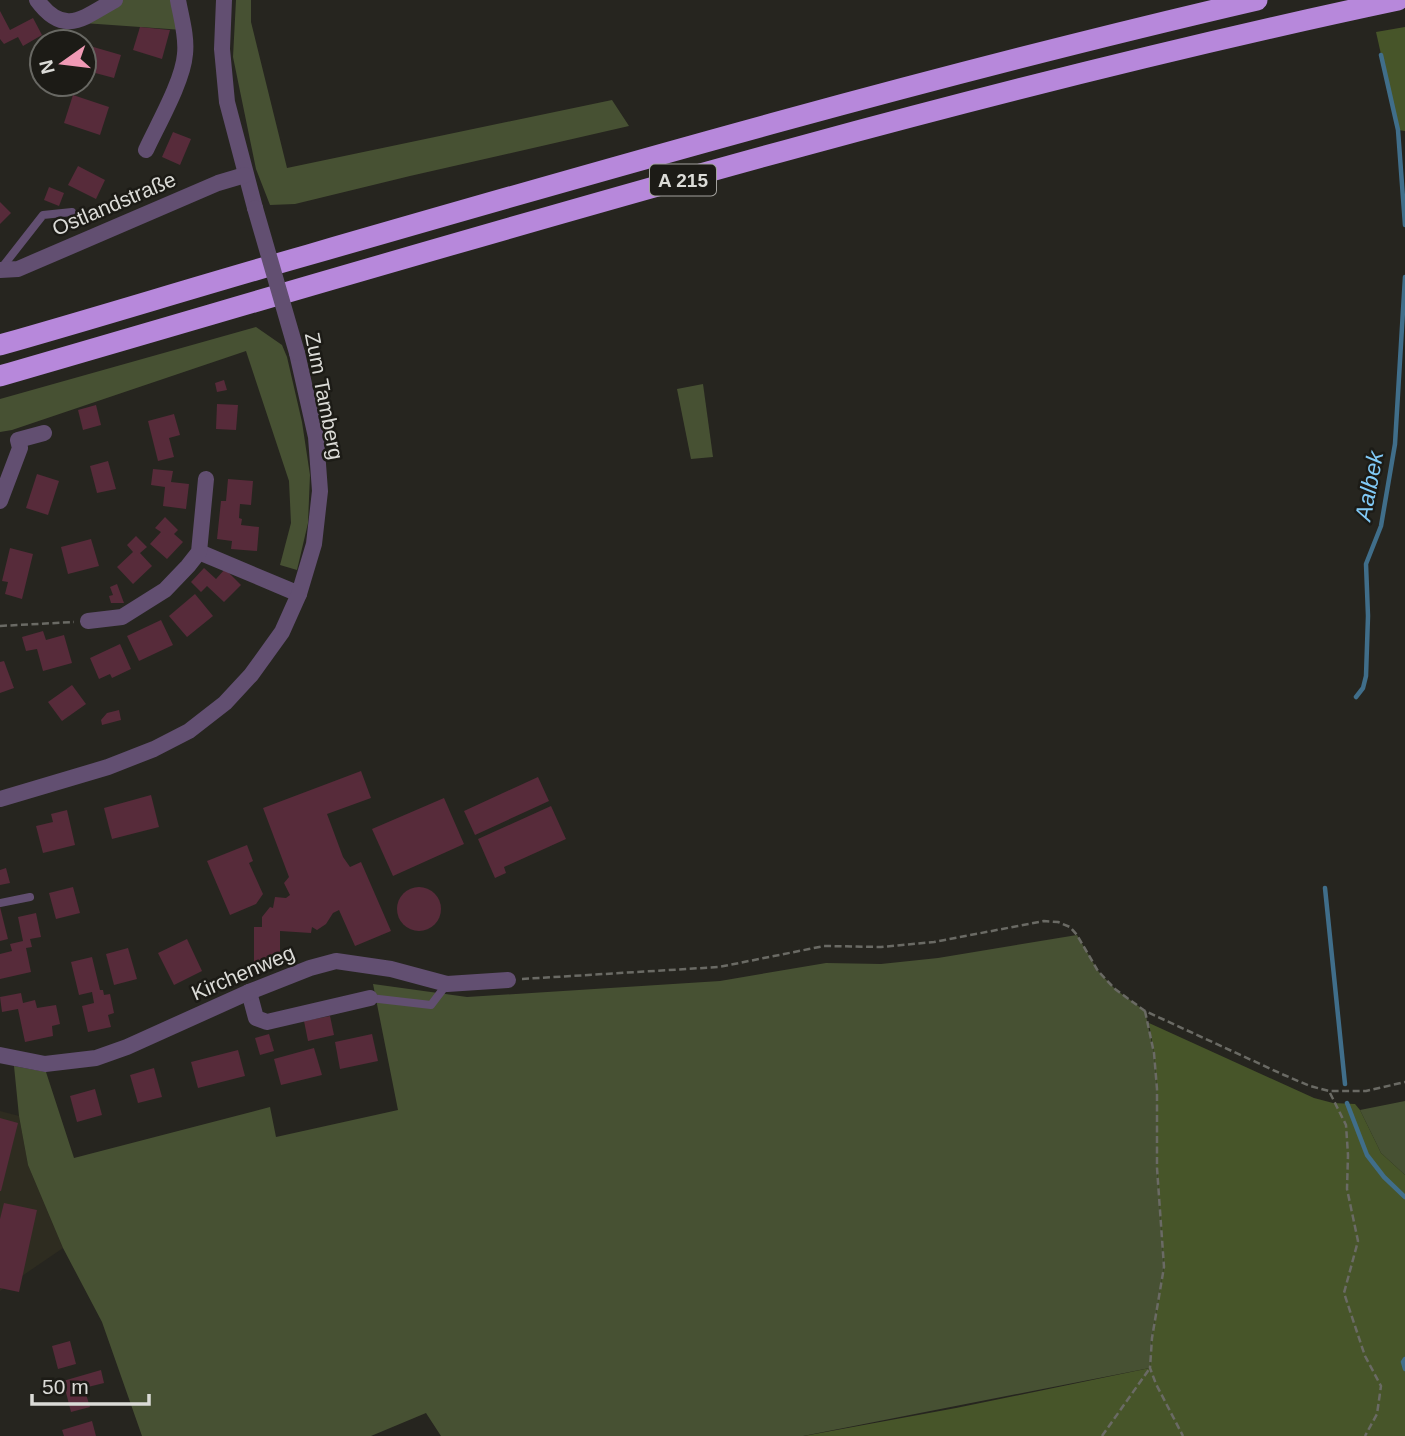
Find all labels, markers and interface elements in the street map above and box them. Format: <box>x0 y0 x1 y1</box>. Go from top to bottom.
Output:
north arrow <box>28 28 98 98</box>
text: N <box>35 58 59 76</box>
road number: A 215 <box>650 164 716 196</box>
street label: Ostlandstraße <box>49 167 179 240</box>
street label: Zum Tamberg <box>301 330 348 461</box>
water label: Aalbek <box>1349 448 1389 525</box>
street label: Kirchenweg <box>188 941 298 1005</box>
scale bar <box>32 1362 149 1406</box>
text: 50 m <box>42 1375 89 1398</box>

